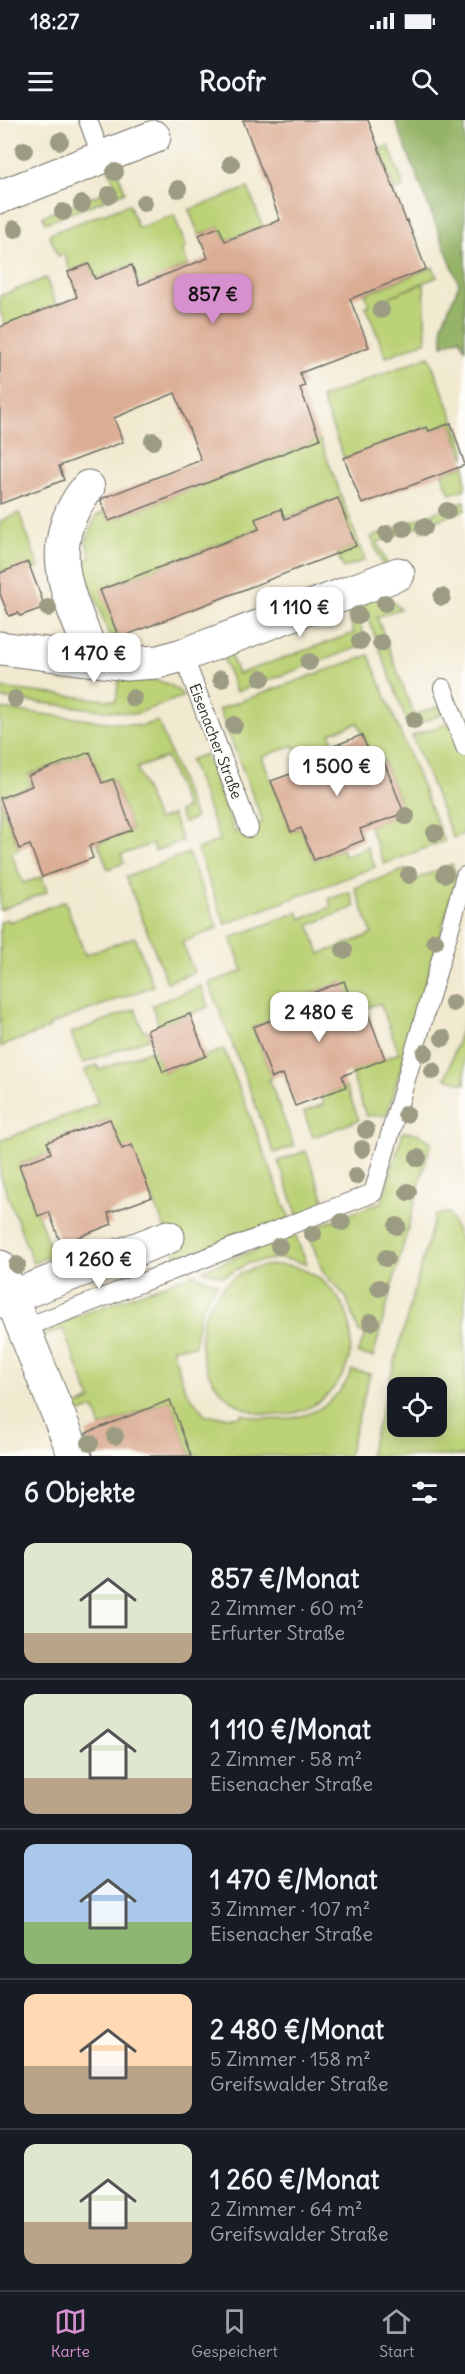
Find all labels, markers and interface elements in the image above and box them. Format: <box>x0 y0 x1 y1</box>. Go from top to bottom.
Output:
text: 18:27 <box>30 7 79 35</box>
text: Roofr <box>199 64 266 98</box>
icon: menu <box>24 65 57 98</box>
icon: search <box>408 65 441 98</box>
pin: 857 € <box>171 274 255 325</box>
text: 857 € <box>188 281 238 306</box>
pin: 1 110 € <box>245 587 355 638</box>
text: 1 110 € <box>270 594 330 619</box>
pin: 1 470 € <box>39 633 149 684</box>
text: 1 470 € <box>62 640 126 665</box>
street label: Eisenacher Straße <box>185 681 247 801</box>
pin: 1 500 € <box>282 746 392 797</box>
text: 1 500 € <box>303 753 371 778</box>
pin: 2 480 € <box>264 992 374 1043</box>
text: 2 480 € <box>284 999 354 1024</box>
pin: 1 260 € <box>44 1239 154 1290</box>
text: 1 260 € <box>66 1246 132 1271</box>
map controls <box>387 1377 447 1437</box>
button: locate <box>387 1377 447 1437</box>
text: 6 Objekte <box>24 1476 135 1509</box>
icon: filters <box>408 1476 441 1509</box>
text: 857 €/Monat <box>210 1562 359 1595</box>
icon: home <box>72 1567 144 1639</box>
text: 2 Zimmer · 60 m² <box>210 1595 364 1620</box>
text: Erfurter Straße <box>210 1620 345 1645</box>
text: 1 110 €/Monat <box>210 1713 371 1746</box>
icon: home <box>72 1718 144 1790</box>
text: 2 Zimmer · 58 m² <box>210 1746 362 1771</box>
text: Eisenacher Straße <box>210 1771 373 1796</box>
text: 1 470 €/Monat <box>210 1863 378 1896</box>
icon: home <box>72 1868 144 1940</box>
text: 3 Zimmer · 107 m² <box>210 1896 370 1921</box>
text: Eisenacher Straße <box>210 1921 373 1946</box>
text: 2 480 €/Monat <box>210 2013 384 2046</box>
icon: home <box>72 2018 144 2090</box>
text: 5 Zimmer · 158 m² <box>210 2046 371 2071</box>
text: Greifswalder Straße <box>210 2071 388 2096</box>
text: 1 260 €/Monat <box>210 2163 379 2196</box>
icon: home <box>72 2168 144 2240</box>
text: 2 Zimmer · 64 m² <box>210 2196 362 2221</box>
text: Greifswalder Straße <box>210 2221 388 2246</box>
tab: Karte <box>51 2305 90 2361</box>
tab: Gespeichert <box>191 2305 278 2361</box>
tab: Start <box>379 2305 414 2361</box>

